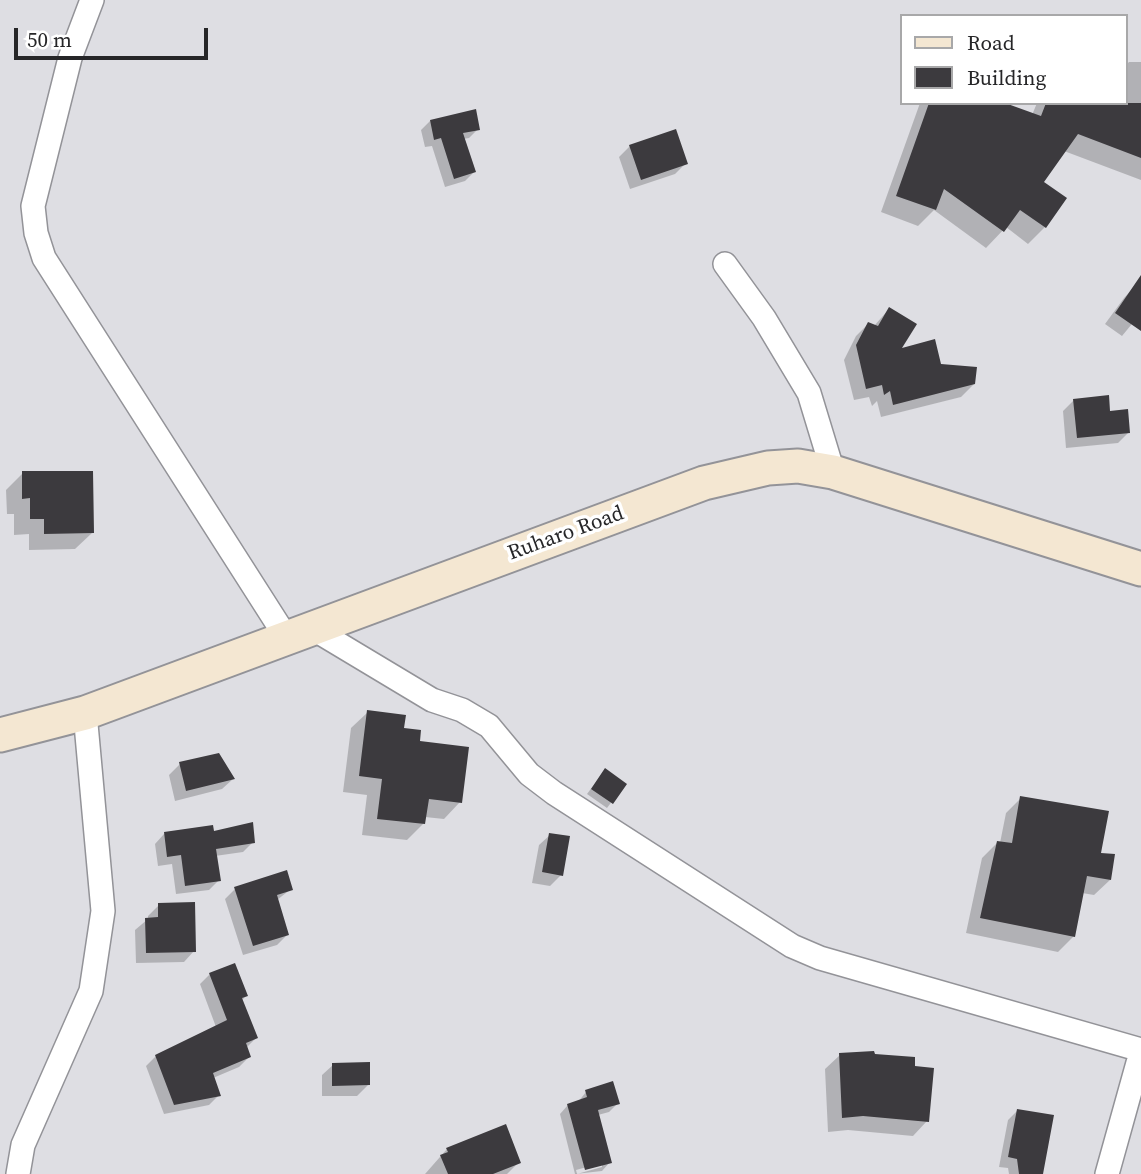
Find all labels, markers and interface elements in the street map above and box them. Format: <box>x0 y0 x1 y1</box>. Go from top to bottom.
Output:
scale bar <box>18 14 212 58</box>
legend <box>900 14 1127 105</box>
text: 50 m <box>27 25 72 54</box>
text: Road <box>967 28 1015 57</box>
text: Building <box>967 63 1046 92</box>
street label: Ruharo Road <box>505 501 627 567</box>

